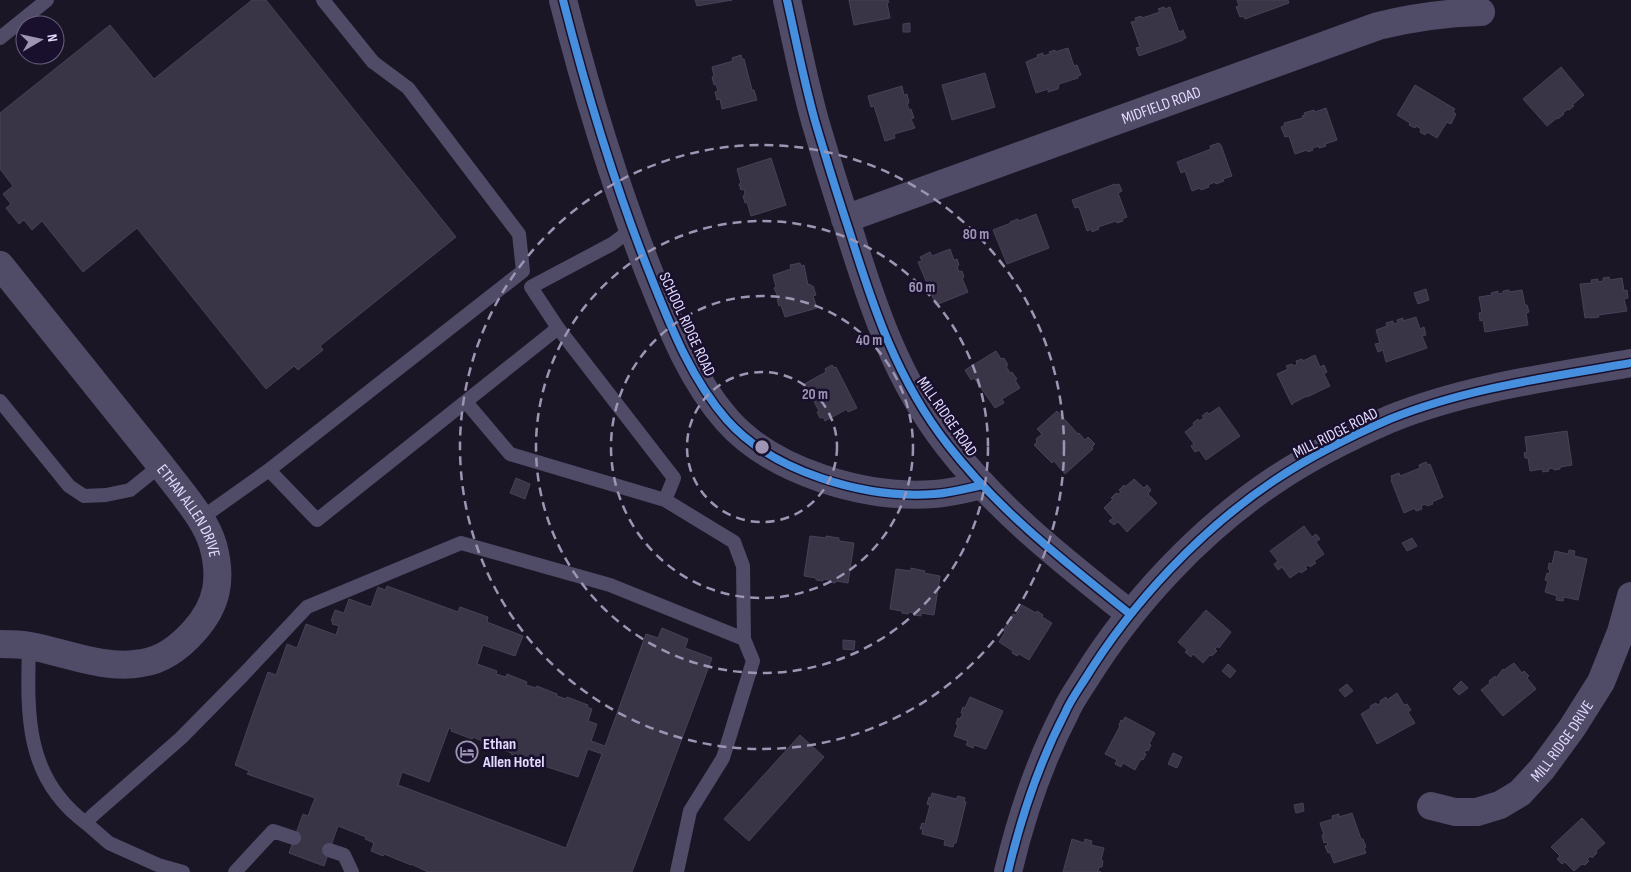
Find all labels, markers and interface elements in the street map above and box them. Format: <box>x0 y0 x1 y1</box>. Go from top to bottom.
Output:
north arrow <box>15 15 65 65</box>
text: N <box>43 33 61 43</box>
street label: MIDFIELD ROAD <box>1119 83 1204 129</box>
text: 80 m <box>963 225 989 244</box>
street label: SCHOOL RIDGE ROAD <box>654 270 719 380</box>
text: 60 m <box>909 278 935 297</box>
text: 40 m <box>856 331 882 350</box>
street label: MILL RIDGE ROAD <box>912 373 981 460</box>
text: 20 m <box>802 385 828 404</box>
street label: MILL RIDGE ROAD <box>1290 404 1381 463</box>
centre of rings <box>753 438 771 456</box>
street label: ETHAN ALLEN DRIVE <box>152 461 224 559</box>
street label: MILL RIDGE DRIVE <box>1527 697 1598 786</box>
place label: Ethan Allen Hotel <box>482 735 544 772</box>
hotel icon: Ethan Allen Hotel <box>455 740 479 764</box>

